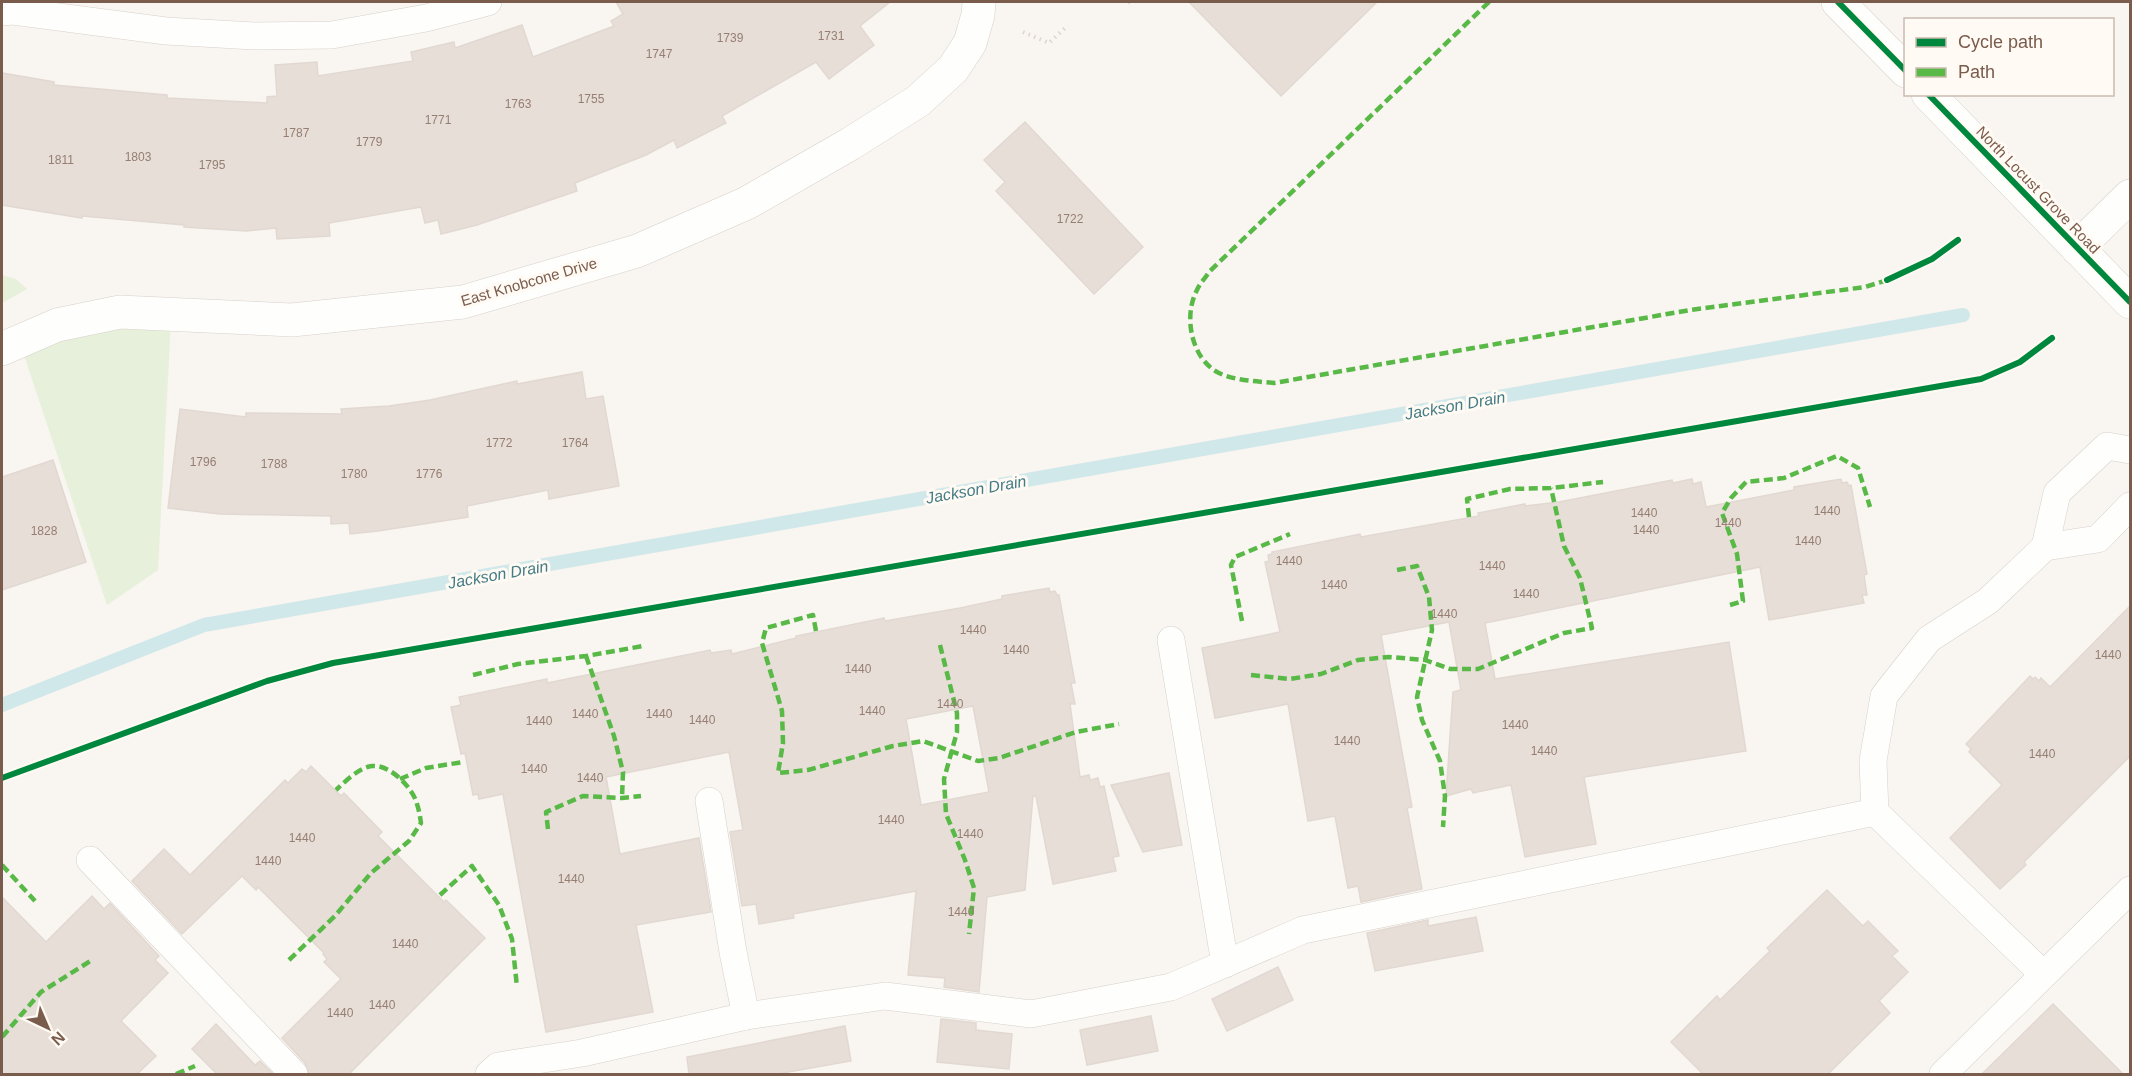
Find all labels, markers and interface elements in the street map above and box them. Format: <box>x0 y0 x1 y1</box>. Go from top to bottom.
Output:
legend <box>1904 18 2114 96</box>
house number: 1731 <box>818 29 845 43</box>
house number: 1739 <box>717 31 744 45</box>
text: Cycle path <box>1958 32 2043 52</box>
house number: 1747 <box>646 47 673 61</box>
text: Path <box>1958 62 1995 82</box>
house number: 1755 <box>578 92 605 106</box>
house number: 1763 <box>505 97 532 111</box>
house number: 1771 <box>425 113 452 127</box>
street label: North Locust Grove Road <box>1973 123 2104 257</box>
house number: 1787 <box>283 126 310 140</box>
house number: 1779 <box>356 135 383 149</box>
house number: 1803 <box>125 150 152 164</box>
house number: 1811 <box>48 153 74 167</box>
house number: 1795 <box>199 158 226 172</box>
house number: 1722 <box>1057 212 1084 226</box>
street label: East Knobcone Drive <box>459 254 599 309</box>
water label: Jackson Drain <box>1403 388 1507 423</box>
house number: 1772 <box>486 436 513 450</box>
house number: 1764 <box>562 436 589 450</box>
house number: 1796 <box>190 455 217 469</box>
house number: 1788 <box>261 457 288 471</box>
house number: 1780 <box>341 467 368 481</box>
house number: 1776 <box>416 467 443 481</box>
water label: Jackson Drain <box>924 472 1028 507</box>
house number: 1440 <box>1814 504 1841 518</box>
house number: 1440 <box>1631 506 1658 520</box>
house number: 1440 <box>1715 516 1742 530</box>
house number: 1440 <box>1633 523 1660 537</box>
house number: 1828 <box>31 524 58 538</box>
house number: 1440 <box>1795 534 1822 548</box>
house number: 1440 <box>1276 554 1303 568</box>
water label: Jackson Drain <box>446 557 550 592</box>
house number: 1440 <box>1479 559 1506 573</box>
house number: 1440 <box>1321 578 1348 592</box>
house number: 1440 <box>1513 587 1540 601</box>
house number: 1440 <box>1431 607 1458 621</box>
house number: 1440 <box>960 623 987 637</box>
house number: 1440 <box>1003 643 1030 657</box>
house number: 1440 <box>2095 648 2122 662</box>
house number: 1440 <box>845 662 872 676</box>
house number: 1440 <box>937 697 964 711</box>
house number: 1440 <box>859 704 886 718</box>
house number: 1440 <box>572 707 599 721</box>
house number: 1440 <box>646 707 673 721</box>
house number: 1440 <box>689 713 716 727</box>
house number: 1440 <box>526 714 553 728</box>
house number: 1440 <box>1502 718 1529 732</box>
house number: 1440 <box>1334 734 1361 748</box>
house number: 1440 <box>1531 744 1558 758</box>
house number: 1440 <box>2029 747 2056 761</box>
house number: 1440 <box>521 762 548 776</box>
house number: 1440 <box>577 771 604 785</box>
house number: 1440 <box>878 813 905 827</box>
house number: 1440 <box>957 827 984 841</box>
house number: 1440 <box>289 831 316 845</box>
house number: 1440 <box>255 854 282 868</box>
house number: 1440 <box>558 872 585 886</box>
house number: 1440 <box>948 905 975 919</box>
house number: 1440 <box>392 937 419 951</box>
north arrow <box>18 998 78 1058</box>
house number: 1440 <box>369 998 396 1012</box>
house number: 1440 <box>327 1006 354 1020</box>
text: N <box>48 1028 68 1049</box>

